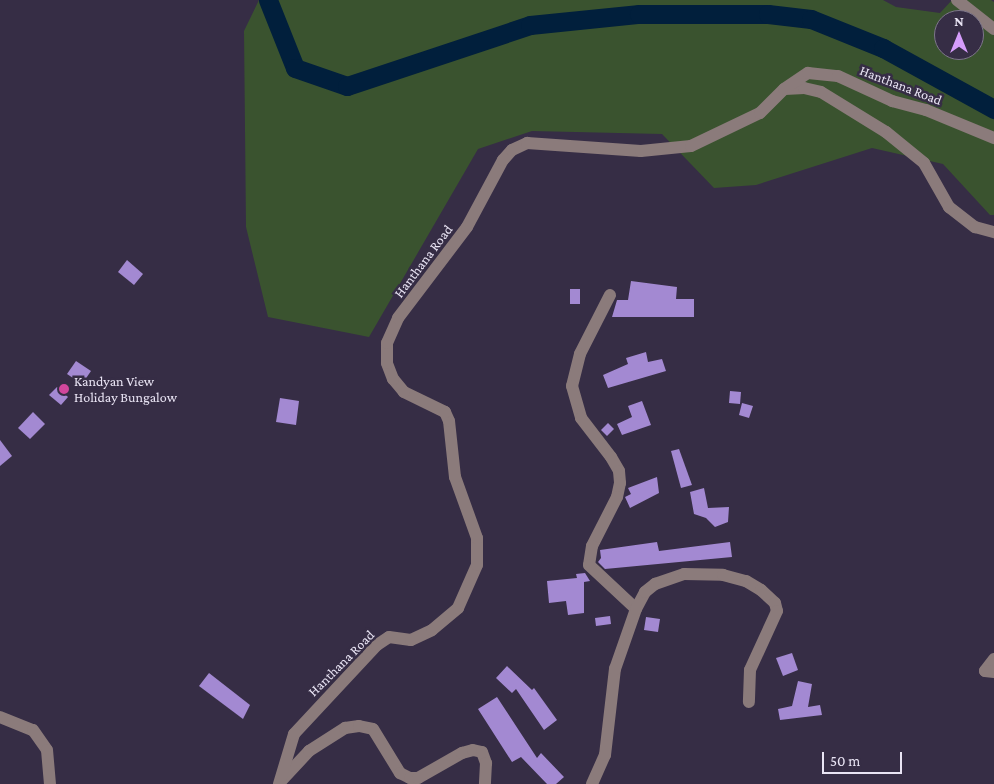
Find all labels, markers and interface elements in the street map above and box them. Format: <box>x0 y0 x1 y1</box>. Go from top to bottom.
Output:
north arrow <box>934 10 984 60</box>
text: N <box>954 13 964 29</box>
street label: Hanthana Road <box>857 62 945 108</box>
street label: Hanthana Road <box>390 221 456 301</box>
place label: Kandyan View Holiday Bungalow <box>74 373 177 406</box>
marker: Kandyan View Holiday Bungalow <box>58 383 70 395</box>
street label: Hanthana Road <box>304 626 378 700</box>
scale bar <box>824 742 904 774</box>
text: 50 m <box>830 753 860 769</box>

